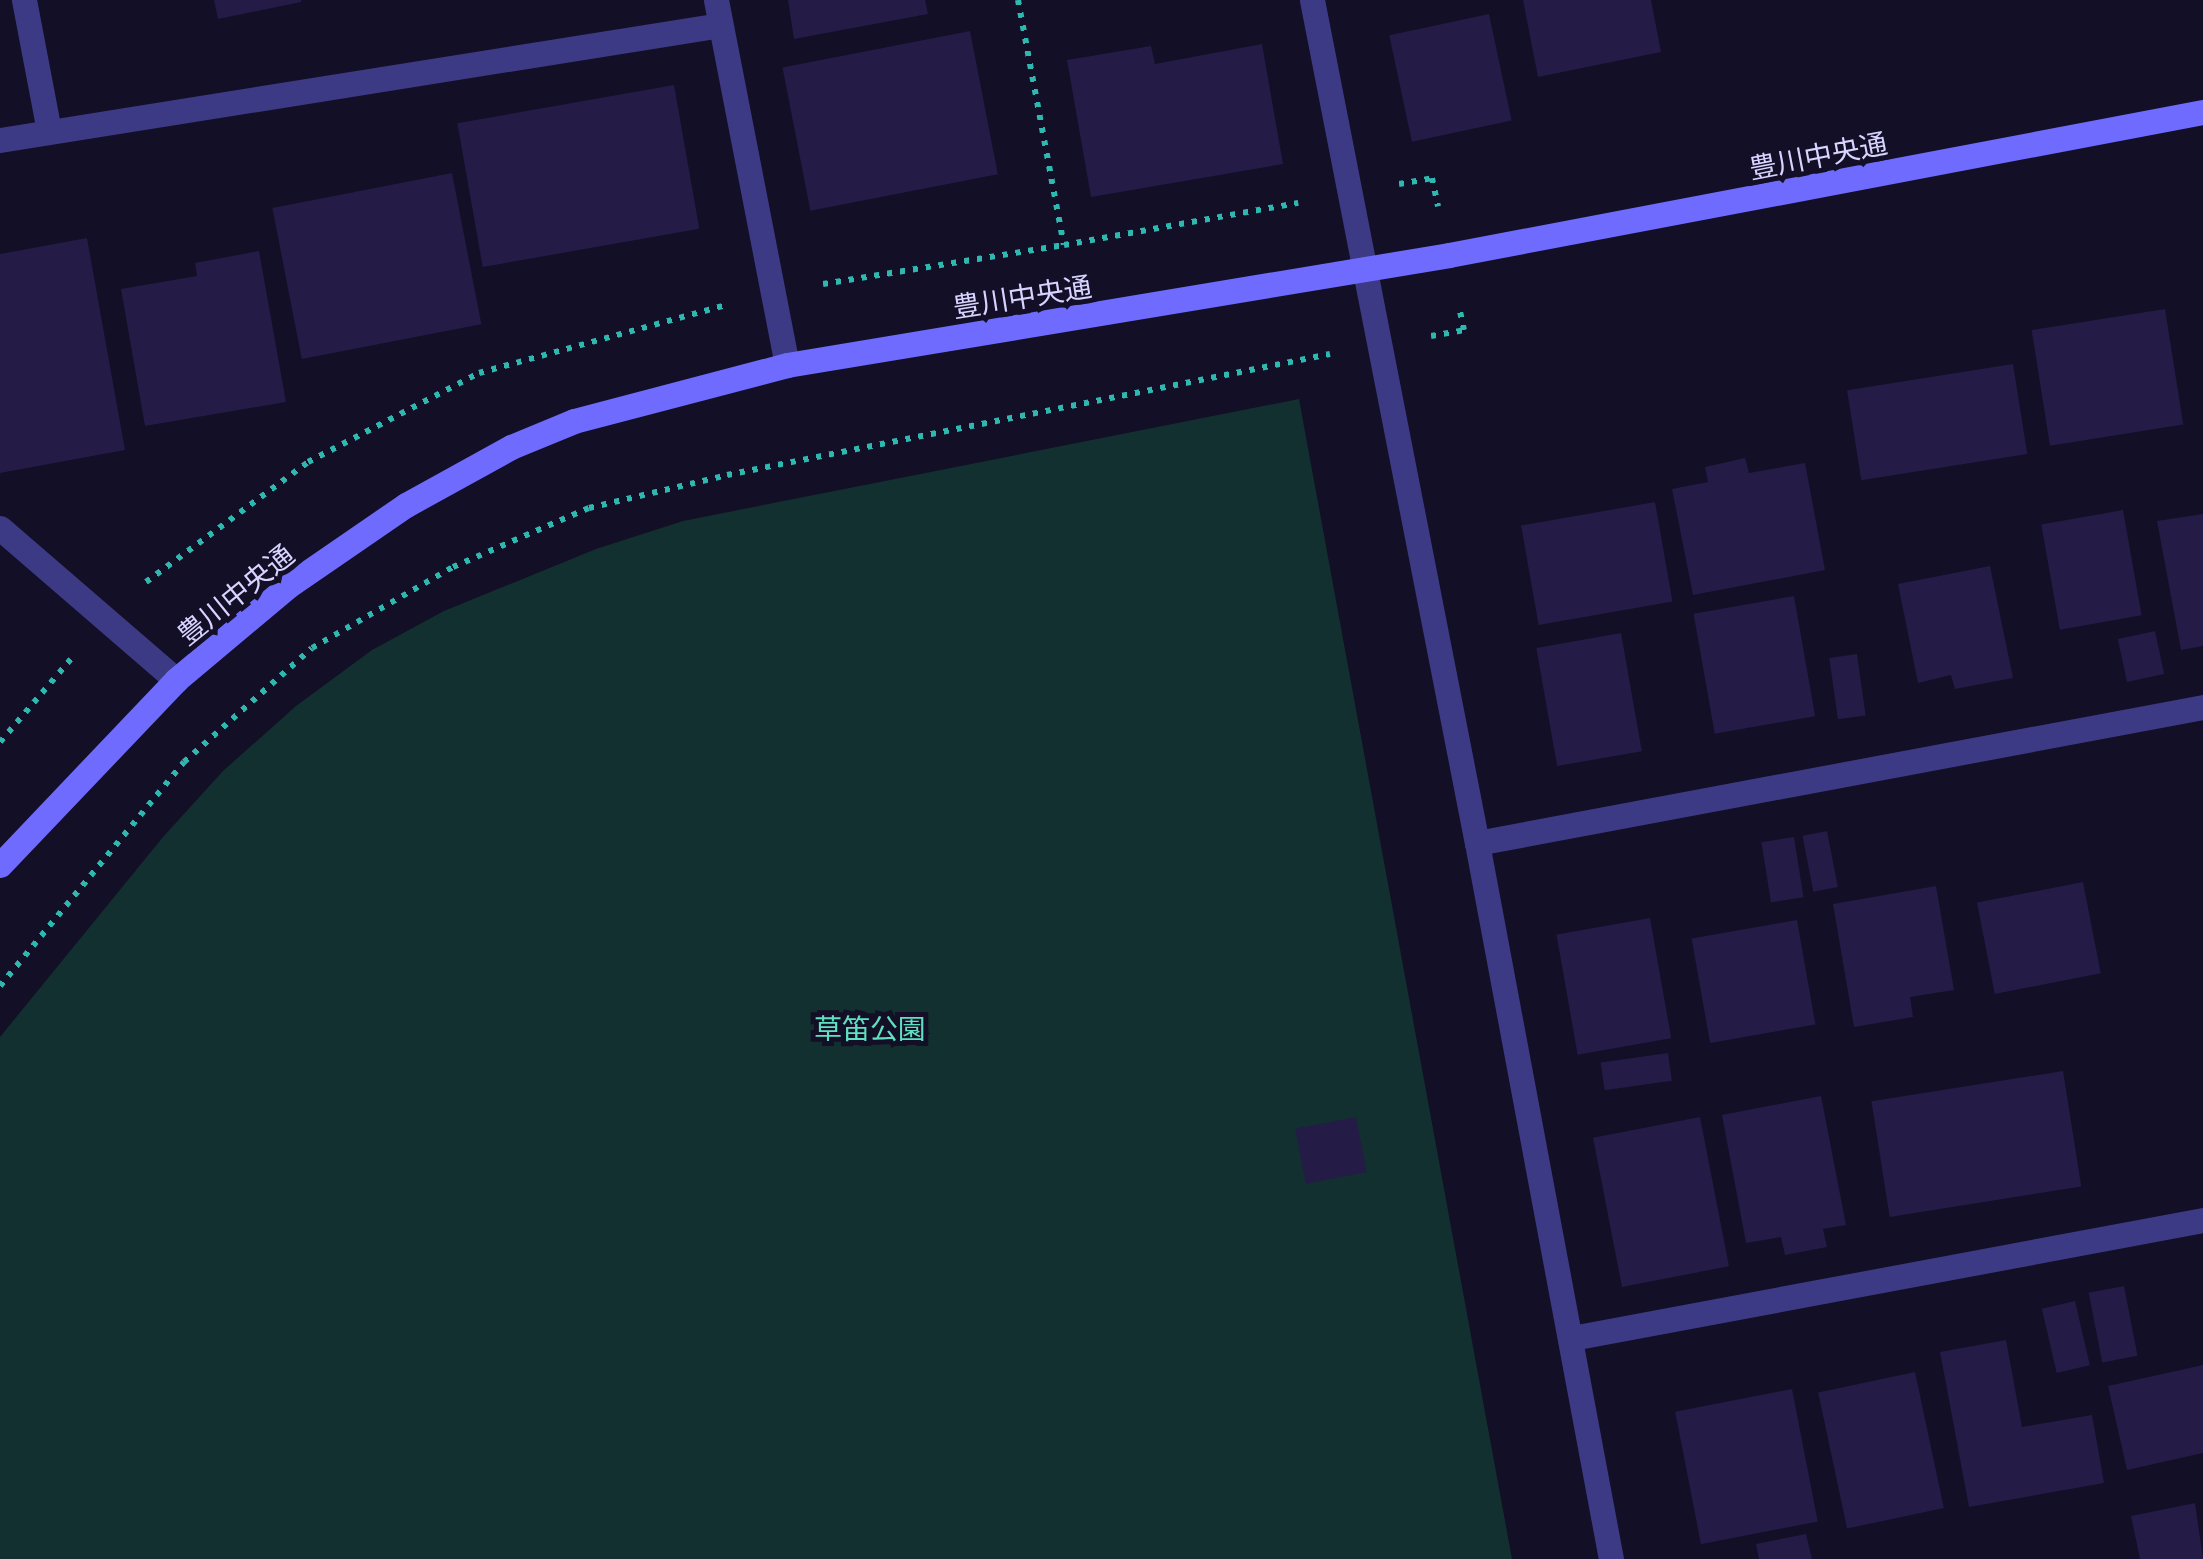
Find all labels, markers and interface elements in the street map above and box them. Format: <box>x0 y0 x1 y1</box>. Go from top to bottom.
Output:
street label: 豊川中央通 <box>1746 125 1890 185</box>
street label: 豊川中央通 <box>950 268 1094 324</box>
street label: 豊川中央通 <box>170 537 300 651</box>
park label: 草笛公園 <box>814 1011 926 1045</box>

